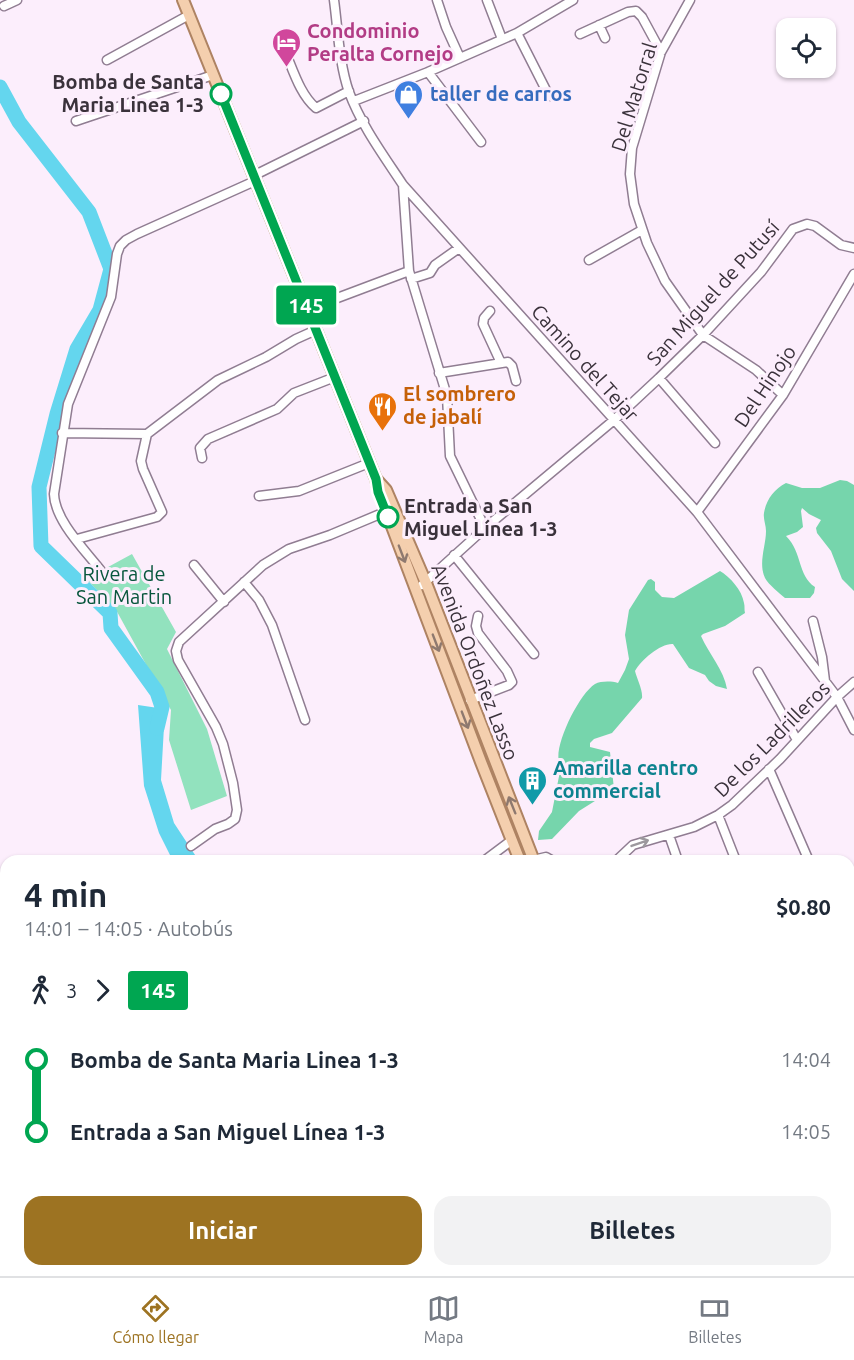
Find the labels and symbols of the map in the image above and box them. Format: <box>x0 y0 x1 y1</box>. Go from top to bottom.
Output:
place label: Condominio Peralta Cornejo <box>307 19 453 65</box>
hotel icon: Condominio Peralta Cornejo <box>270 26 302 68</box>
street label: Del Matorral <box>606 40 661 154</box>
place label: Bomba de Santa Maria Linea 1-3 <box>52 70 204 116</box>
shop icon: taller de carros <box>393 78 425 120</box>
place label: taller de carros <box>430 82 572 105</box>
marker: Bomba de Santa Maria Linea 1-3 <box>210 83 232 105</box>
street label: San Miguel de Putusí <box>642 215 784 370</box>
line badge: 145 <box>272 286 340 324</box>
street label: Camino del Tejar <box>527 300 644 426</box>
street label: Del Hinojo <box>729 341 800 431</box>
place label: El sombrero de jabalí <box>403 382 516 428</box>
restaurant icon: El sombrero de jabalí <box>366 390 398 432</box>
place label: Entrada a San Miguel Línea 1-3 <box>404 494 558 540</box>
marker: Entrada a San Miguel Línea 1-3 <box>377 506 399 528</box>
one-way arrow <box>397 544 408 563</box>
street label: Avenida Ordoñez Lasso <box>427 560 524 763</box>
park label: Rivera de San Martin <box>76 562 172 608</box>
one-way arrow <box>431 633 442 652</box>
street label: De los Ladrilleros <box>709 676 834 801</box>
one-way arrow <box>461 710 472 729</box>
place label: Amarilla centro commercial <box>553 756 698 802</box>
building icon: Amarilla centro commercial <box>516 764 548 806</box>
one-way arrow <box>506 797 517 815</box>
one-way arrow <box>630 837 649 848</box>

